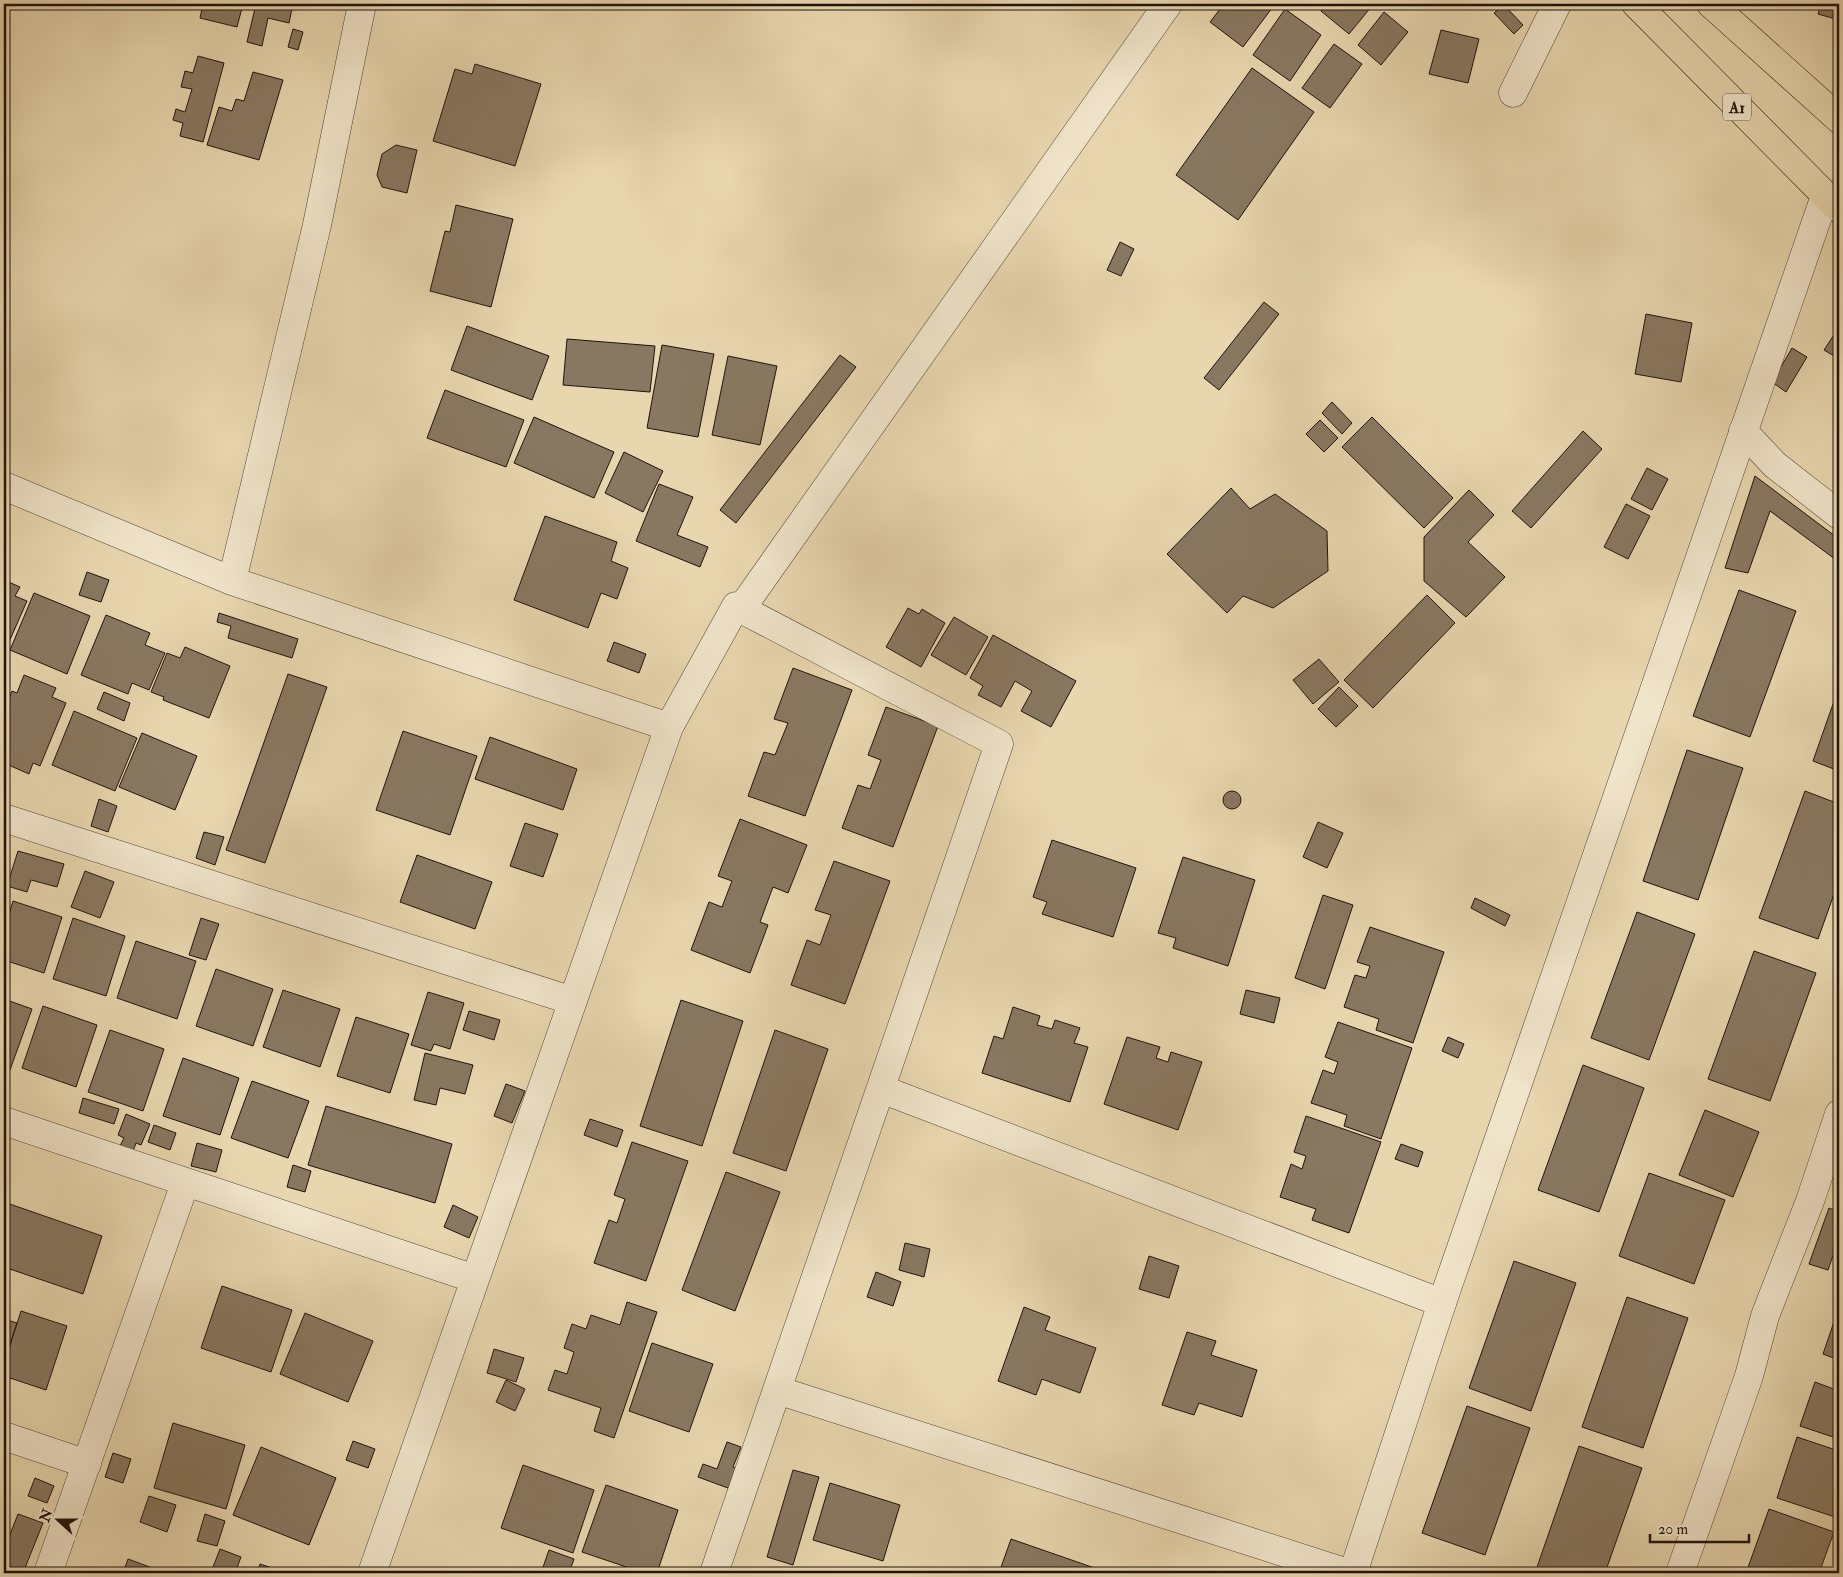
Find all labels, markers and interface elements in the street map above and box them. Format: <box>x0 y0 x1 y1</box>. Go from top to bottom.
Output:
road number: A1 <box>1723 94 1751 120</box>
north arrow <box>32 1494 82 1544</box>
text: N <box>36 1506 57 1525</box>
scale bar <box>1650 1512 1749 1544</box>
text: 20 m <box>1658 1520 1688 1539</box>

